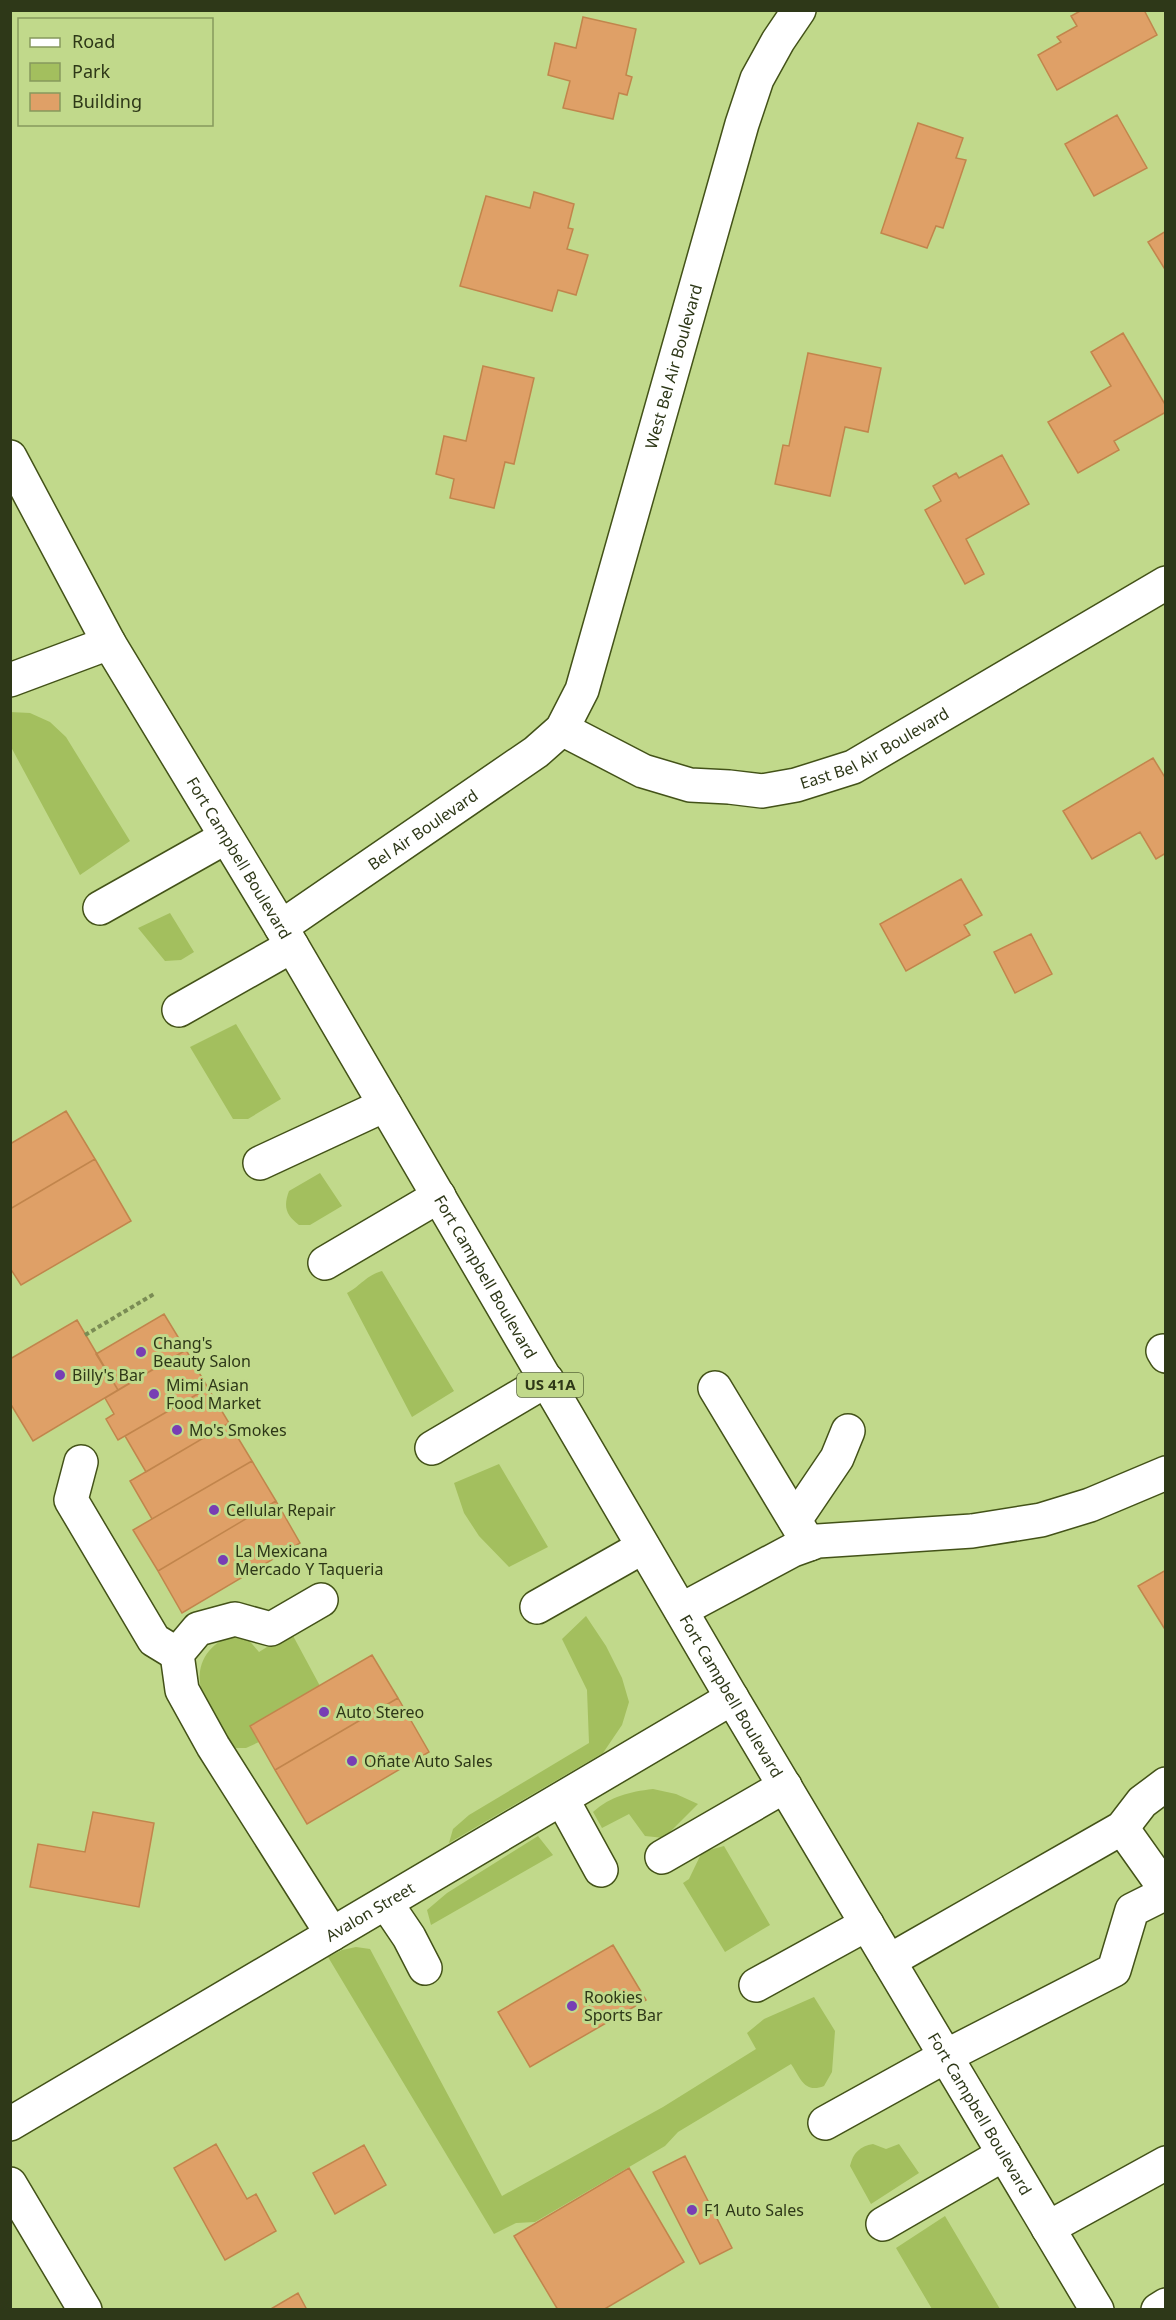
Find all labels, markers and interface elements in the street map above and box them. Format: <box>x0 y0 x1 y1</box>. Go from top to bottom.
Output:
legend <box>18 18 213 126</box>
text: Road <box>72 29 115 53</box>
text: Park <box>72 59 110 83</box>
text: Building <box>72 89 142 113</box>
street label: West Bel Air Boulevard <box>640 282 707 451</box>
street label: East Bel Air Boulevard <box>797 702 953 794</box>
street label: Fort Campbell Boulevard <box>182 773 297 943</box>
street label: Bel Air Boulevard <box>363 784 482 875</box>
street label: Fort Campbell Boulevard <box>429 1191 542 1363</box>
place label: Chang's Beauty Salon <box>153 1332 251 1372</box>
marker: Chang's Beauty Salon <box>134 1345 148 1359</box>
place label: Billy's Bar <box>72 1364 145 1386</box>
marker: Billy's Bar <box>53 1368 67 1382</box>
road number: US 41A <box>517 1373 583 1397</box>
place label: Mimi Asian Food Market <box>166 1374 261 1414</box>
marker: Mimi Asian Food Market <box>147 1387 161 1401</box>
place label: Mo's Smokes <box>189 1419 287 1441</box>
marker: Mo's Smokes <box>170 1423 184 1437</box>
place label: Cellular Repair <box>226 1499 336 1521</box>
marker: Cellular Repair <box>207 1503 221 1517</box>
place label: La Mexicana Mercado Y Taqueria <box>235 1540 383 1580</box>
marker: La Mexicana Mercado Y Taqueria <box>216 1553 230 1567</box>
street label: Fort Campbell Boulevard <box>675 1611 788 1782</box>
place label: Auto Stereo <box>336 1701 424 1723</box>
marker: Auto Stereo <box>317 1705 331 1719</box>
place label: Oñate Auto Sales <box>364 1750 493 1772</box>
marker: Oñate Auto Sales <box>345 1754 359 1768</box>
street label: Avalon Street <box>321 1877 419 1946</box>
place label: Rookies Sports Bar <box>584 1986 663 2026</box>
marker: Rookies Sports Bar <box>565 1999 579 2013</box>
street label: Fort Campbell Boulevard <box>923 2028 1037 2199</box>
place label: F1 Auto Sales <box>704 2199 804 2221</box>
marker: F1 Auto Sales <box>685 2203 699 2217</box>

